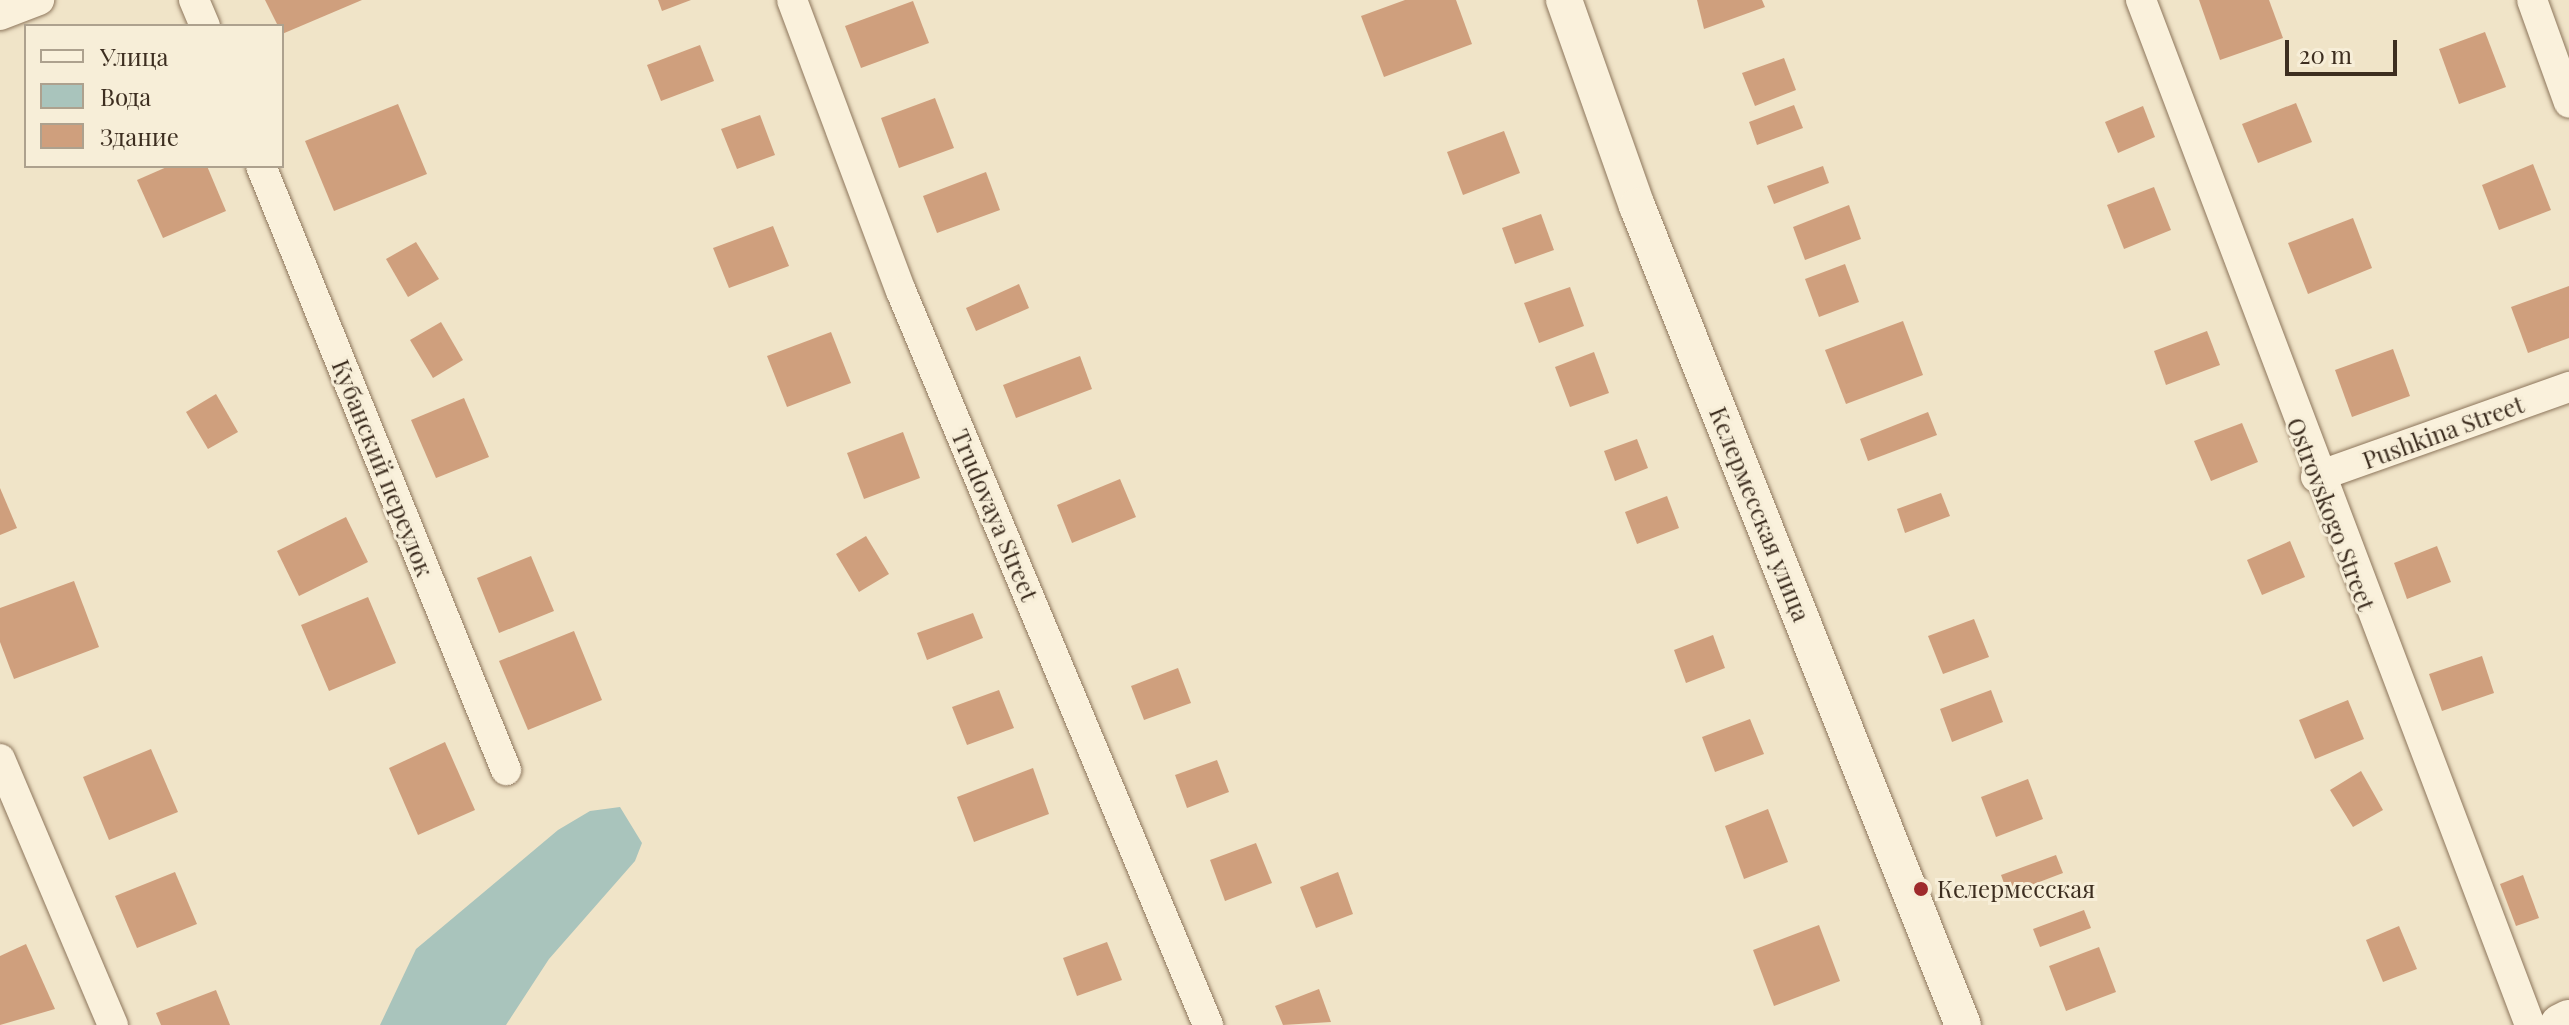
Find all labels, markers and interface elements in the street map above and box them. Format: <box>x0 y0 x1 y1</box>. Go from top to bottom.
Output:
legend <box>24 24 284 168</box>
scale bar <box>2289 24 2401 74</box>
text: 20 m <box>2299 38 2352 70</box>
text: Улица <box>100 40 169 72</box>
text: Вода <box>100 80 151 112</box>
text: Здание <box>100 120 179 152</box>
street label: Кубанский переулок <box>326 355 440 581</box>
street label: Pushkina Street <box>2358 389 2528 475</box>
street label: Келермесская улица <box>1704 402 1816 626</box>
street label: Ostrovskogo Street <box>2281 414 2381 614</box>
street label: Trudovaya Street <box>946 425 1044 605</box>
place label: Келермесская <box>1937 875 2095 903</box>
marker: Келермесская <box>1912 880 1930 898</box>

